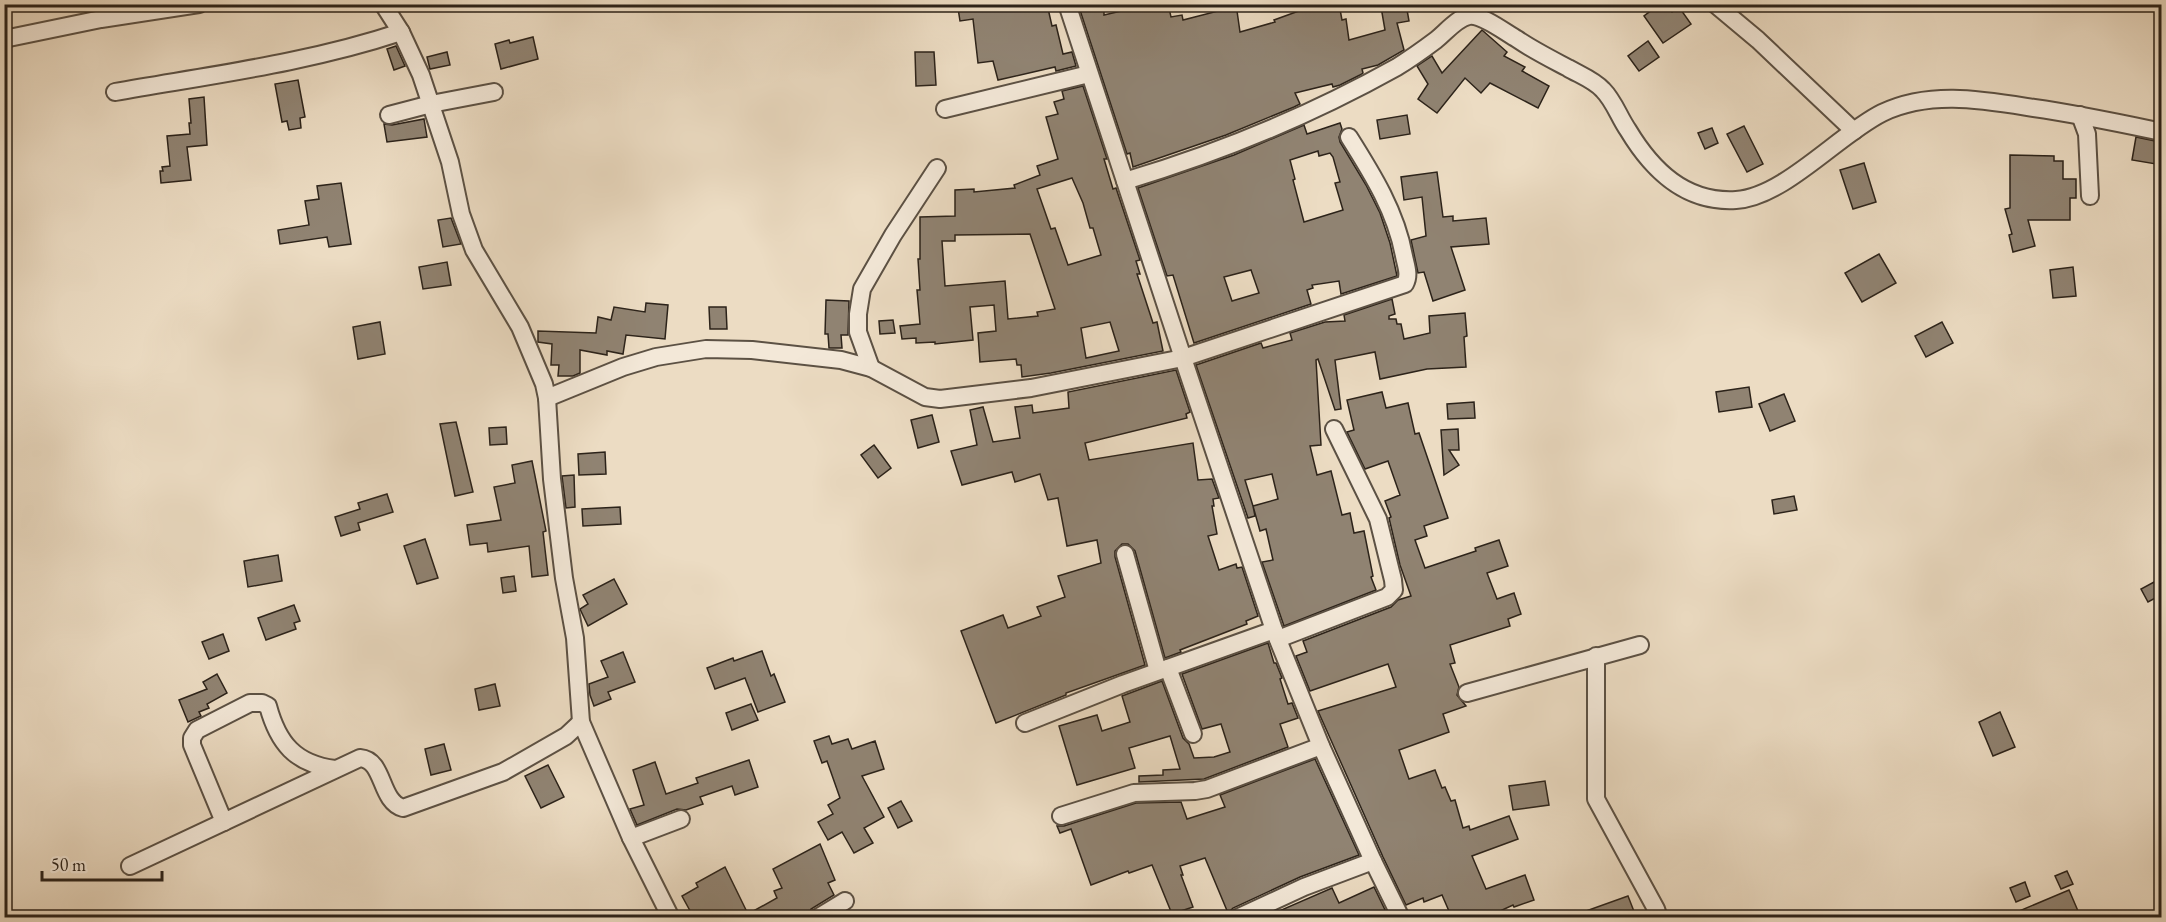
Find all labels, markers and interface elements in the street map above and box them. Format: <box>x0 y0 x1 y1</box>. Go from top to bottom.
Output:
scale bar <box>42 844 162 882</box>
text: 50 m <box>51 853 86 876</box>

